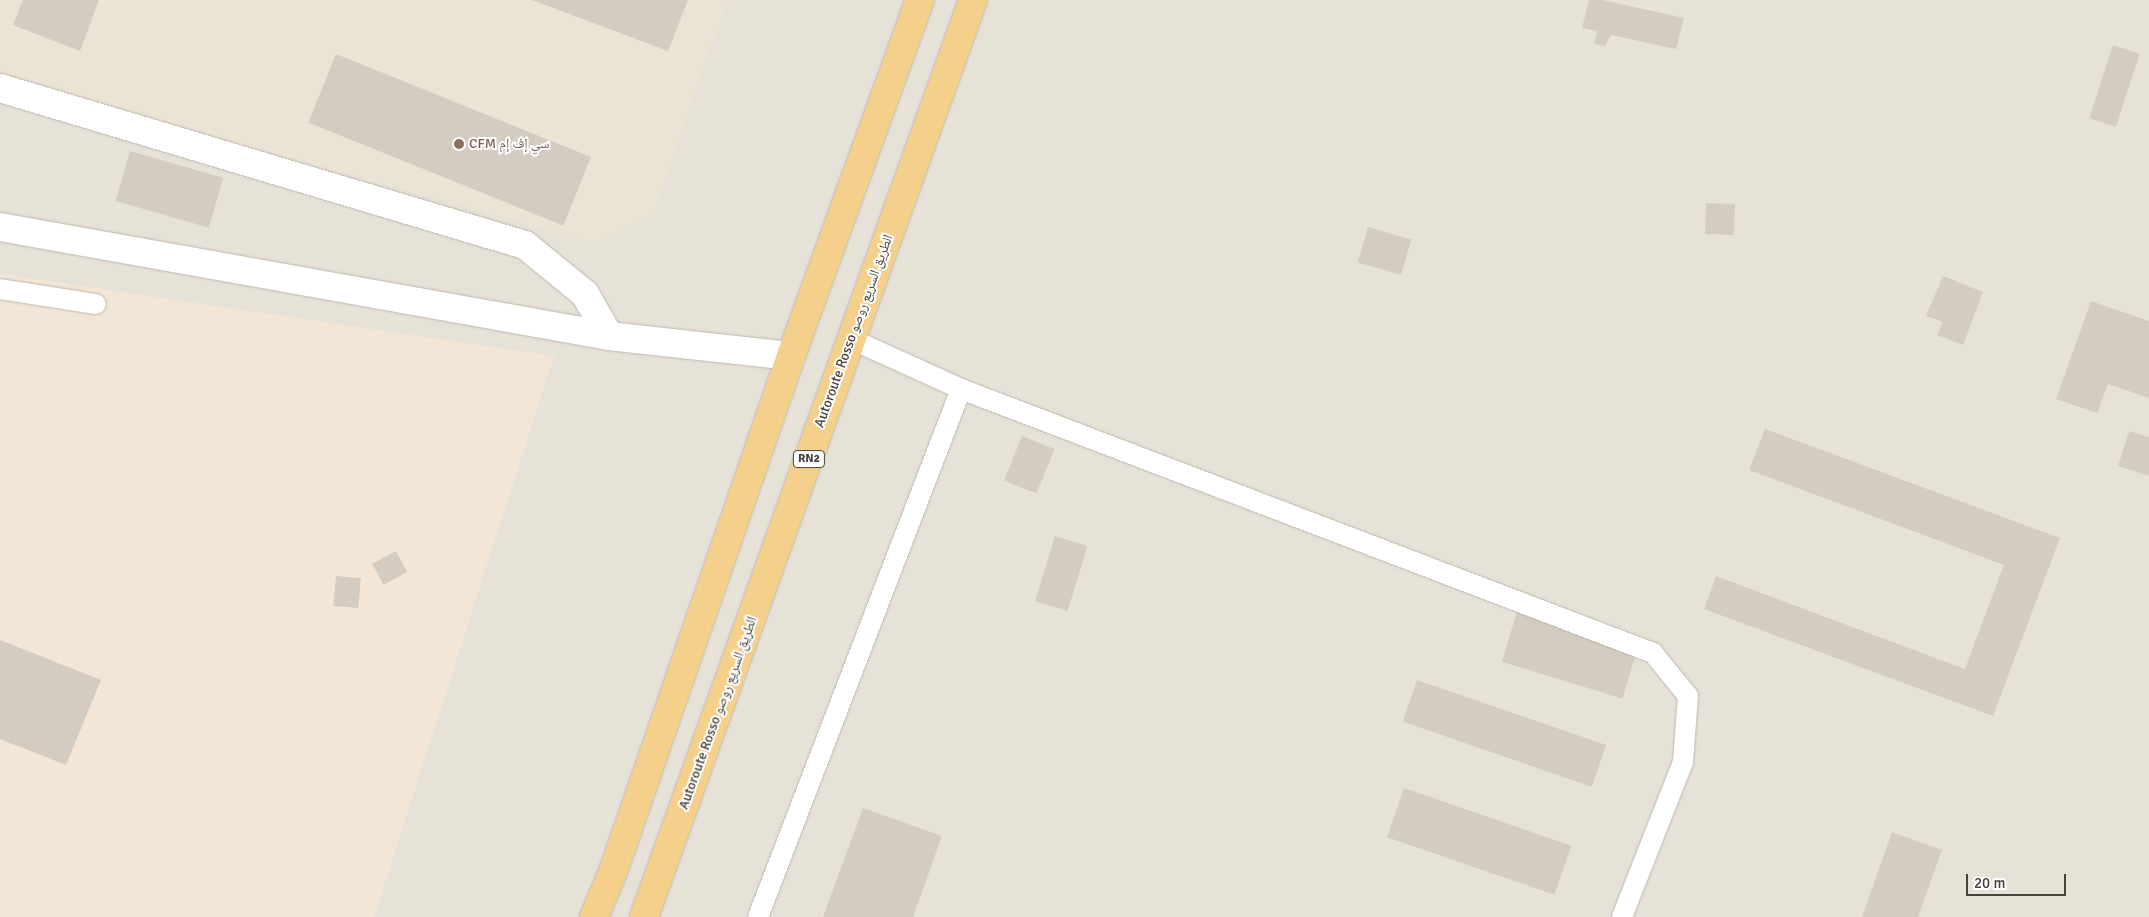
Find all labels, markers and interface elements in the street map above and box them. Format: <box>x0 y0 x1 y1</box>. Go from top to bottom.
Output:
place label: CFM سي إف إم <box>469 136 550 152</box>
marker: CFM سي إف إم <box>453 138 465 150</box>
street label: Autoroute Rosso الطريق السريع روصو <box>811 232 897 430</box>
road number: RN2 <box>793 449 825 468</box>
street label: Autoroute Rosso الطريق السريع روصو <box>675 614 761 812</box>
scale bar <box>1969 864 2069 896</box>
text: 20 m <box>1974 874 2005 892</box>

